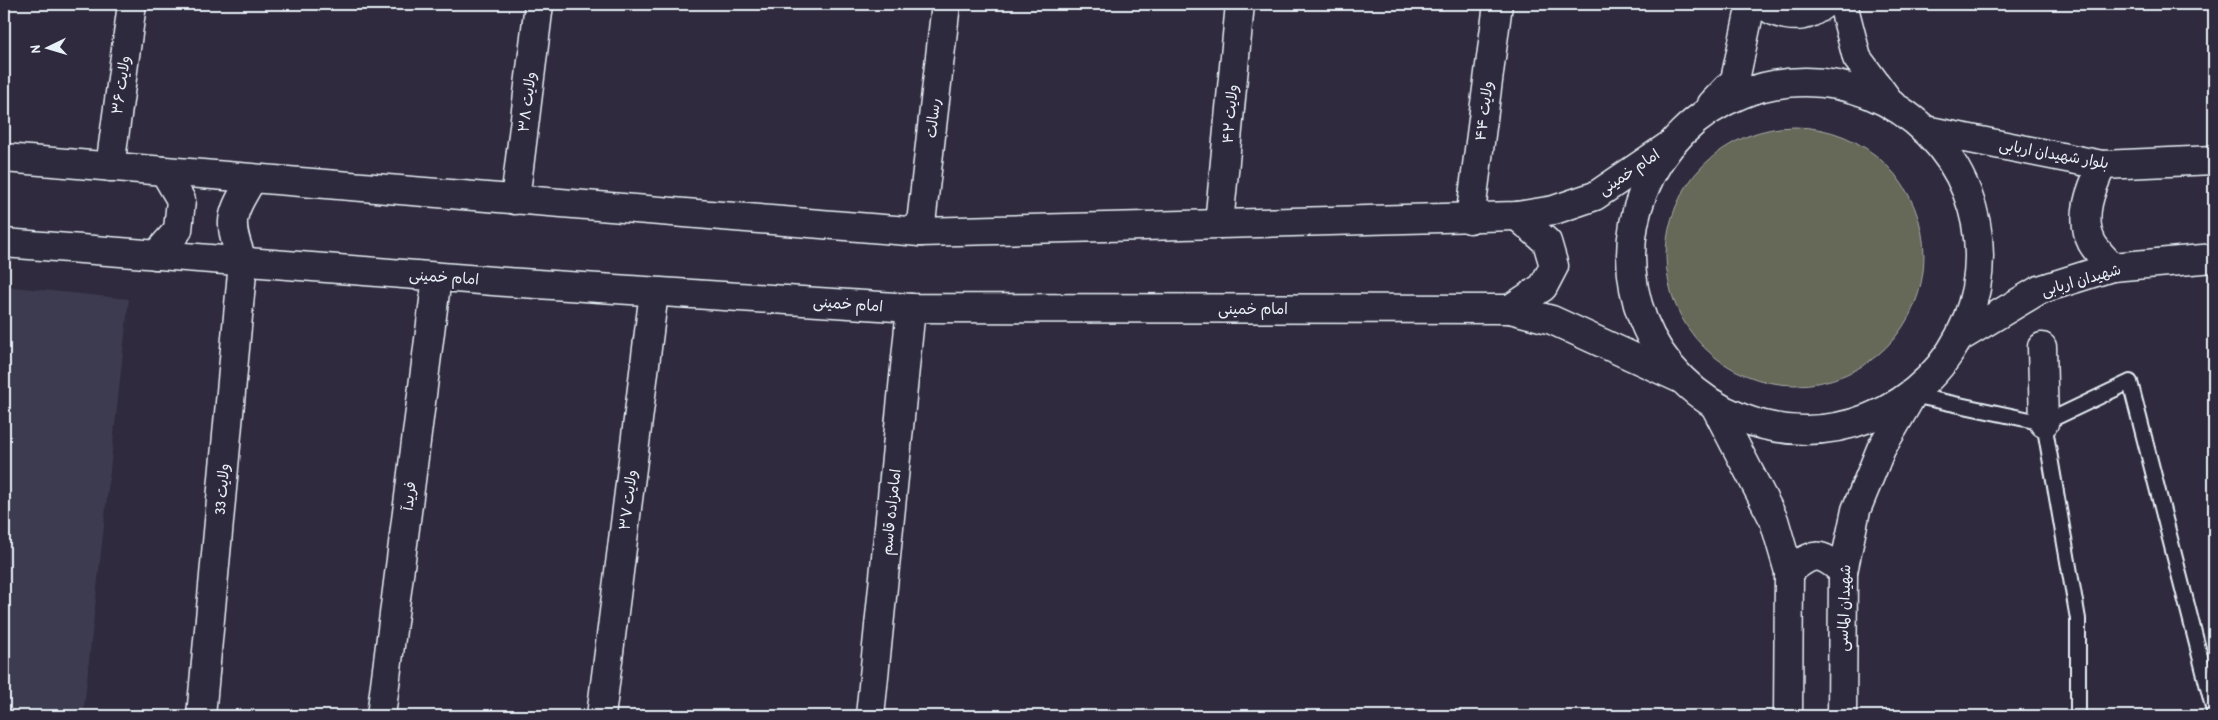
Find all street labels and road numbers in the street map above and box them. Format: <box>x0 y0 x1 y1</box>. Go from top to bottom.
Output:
street label: ولایت ۳۶ <box>106 54 135 116</box>
street label: ولایت ۳۸ <box>512 71 541 133</box>
street label: ولایت ۴۴ <box>1469 80 1498 142</box>
street label: ولایت ۴۲ <box>1216 83 1243 144</box>
street label: رسالت <box>920 97 945 139</box>
street label: بلوار شهیدان اربابی <box>1998 134 2110 173</box>
street label: امام خمینی <box>1594 143 1664 201</box>
street label: شهیدان اربابی <box>2039 258 2123 301</box>
street label: امام خمینی <box>408 264 480 290</box>
street label: امام خمینی <box>812 291 884 317</box>
street label: امام خمینی <box>1218 298 1288 320</box>
street label: ولایت 33 <box>209 462 234 515</box>
street label: ولایت ۳۷ <box>613 468 642 531</box>
street label: امامزاده قاسم <box>876 468 907 557</box>
street label: فریدآ <box>396 480 421 513</box>
street label: شهیدان الماسی <box>1831 564 1856 652</box>

